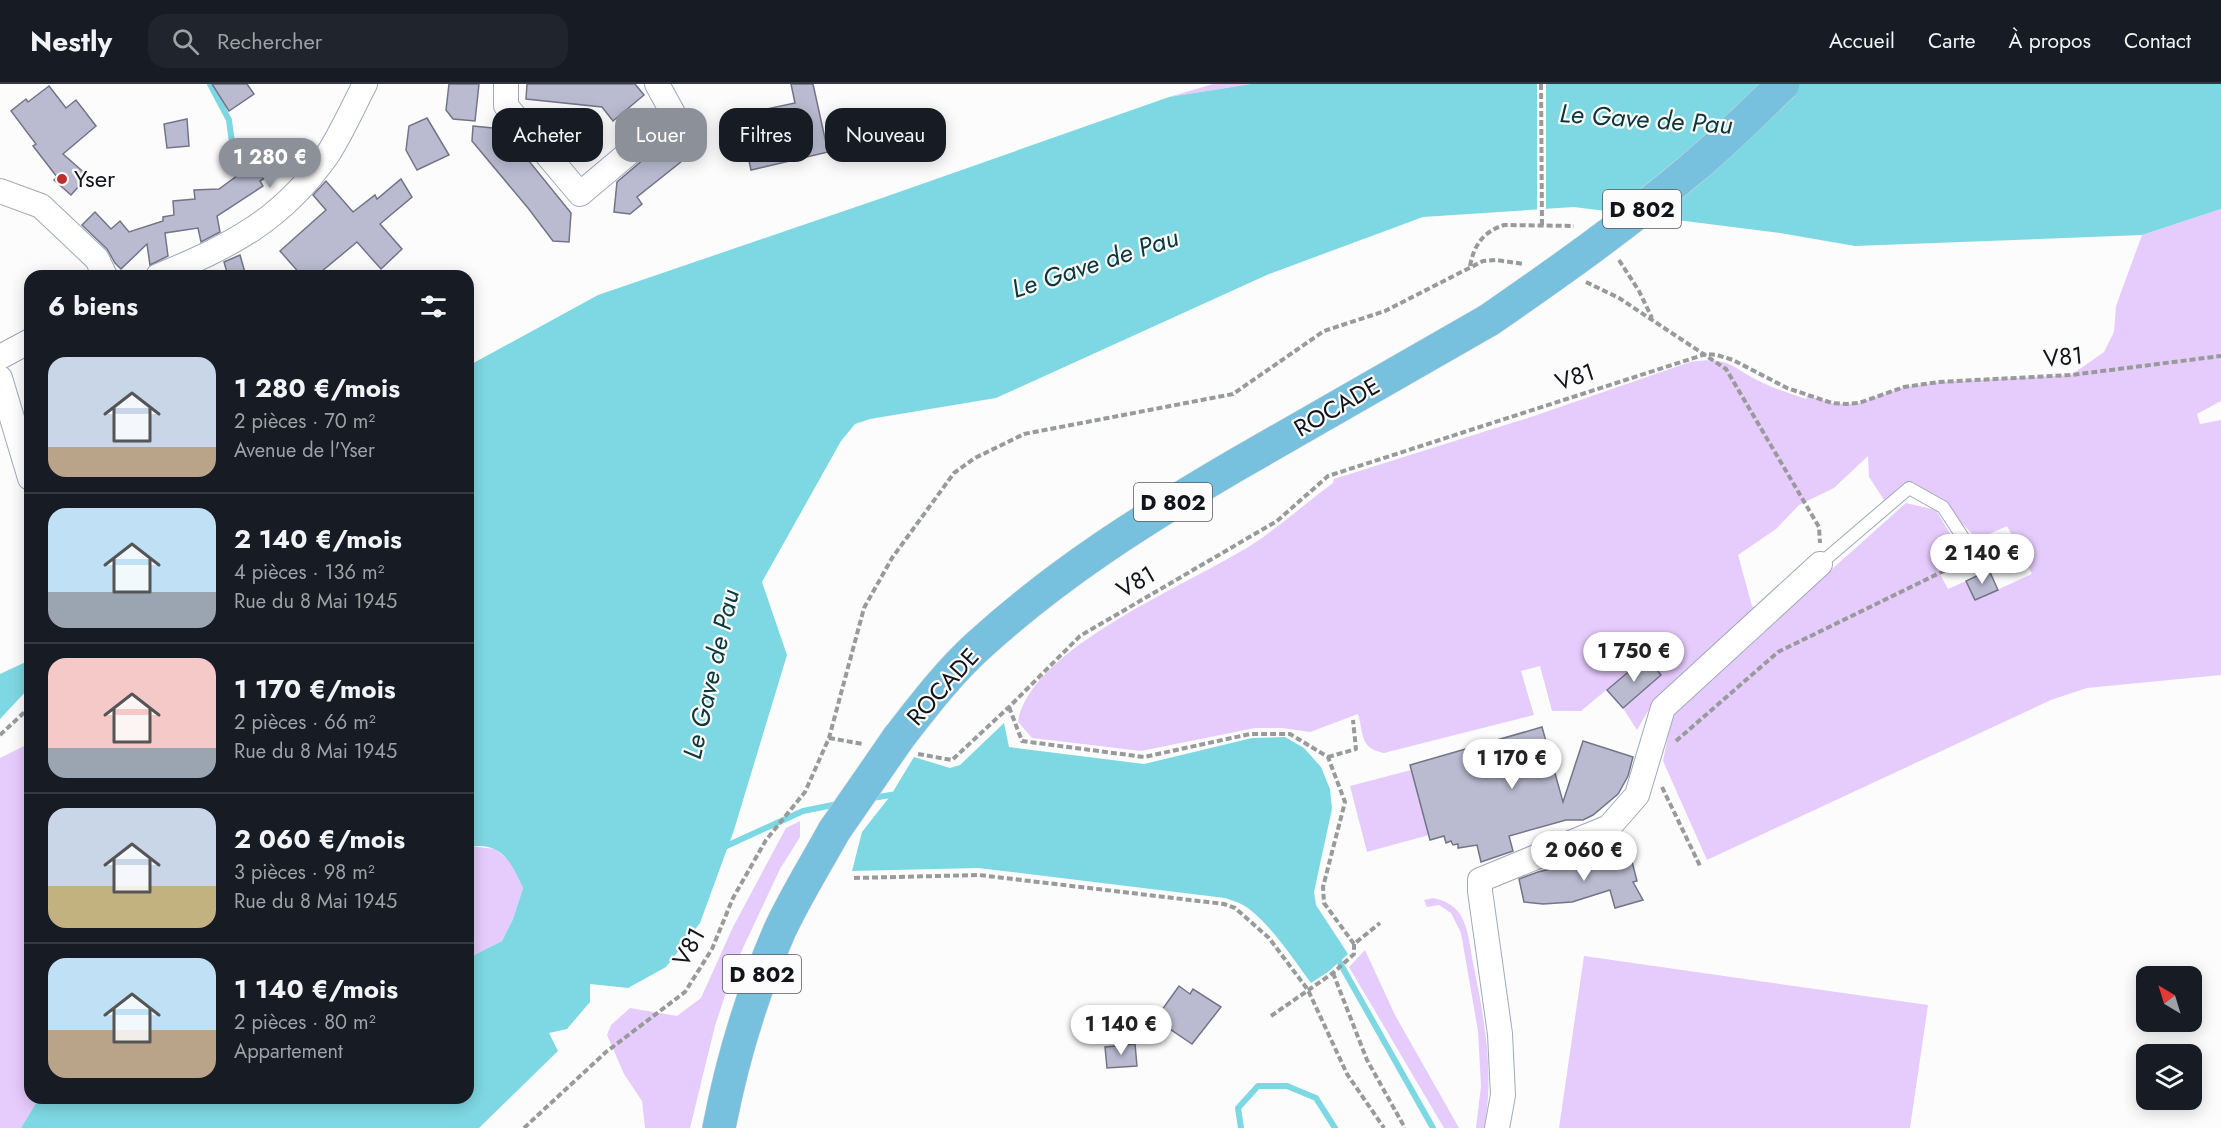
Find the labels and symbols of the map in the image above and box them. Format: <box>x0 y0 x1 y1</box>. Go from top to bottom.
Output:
water label: Le Gave de Pau <box>1558 94 1734 144</box>
pin: 1 280 € <box>215 138 325 189</box>
place label: Yser <box>74 161 116 196</box>
marker: Yser <box>55 172 69 186</box>
road number: D 802 <box>1603 190 1681 228</box>
water label: Le Gave de Pau <box>1007 218 1183 308</box>
street label: V81 <box>2042 337 2084 376</box>
street label: V81 <box>1551 354 1599 399</box>
street label: ROCADE <box>1287 368 1386 445</box>
road number: D 802 <box>1134 483 1212 521</box>
pin: 2 140 € <box>1927 534 2037 585</box>
street label: V81 <box>1110 556 1162 607</box>
water label: Le Gave de Pau <box>673 585 749 763</box>
pin: 1 750 € <box>1579 632 1689 683</box>
street label: ROCADE <box>898 640 987 733</box>
pin: 1 170 € <box>1457 739 1567 790</box>
pin: 2 060 € <box>1529 831 1639 882</box>
street label: V81 <box>664 921 714 973</box>
road number: D 802 <box>723 955 801 993</box>
north arrow <box>2136 966 2202 1032</box>
pin: 1 140 € <box>1066 1005 1176 1056</box>

